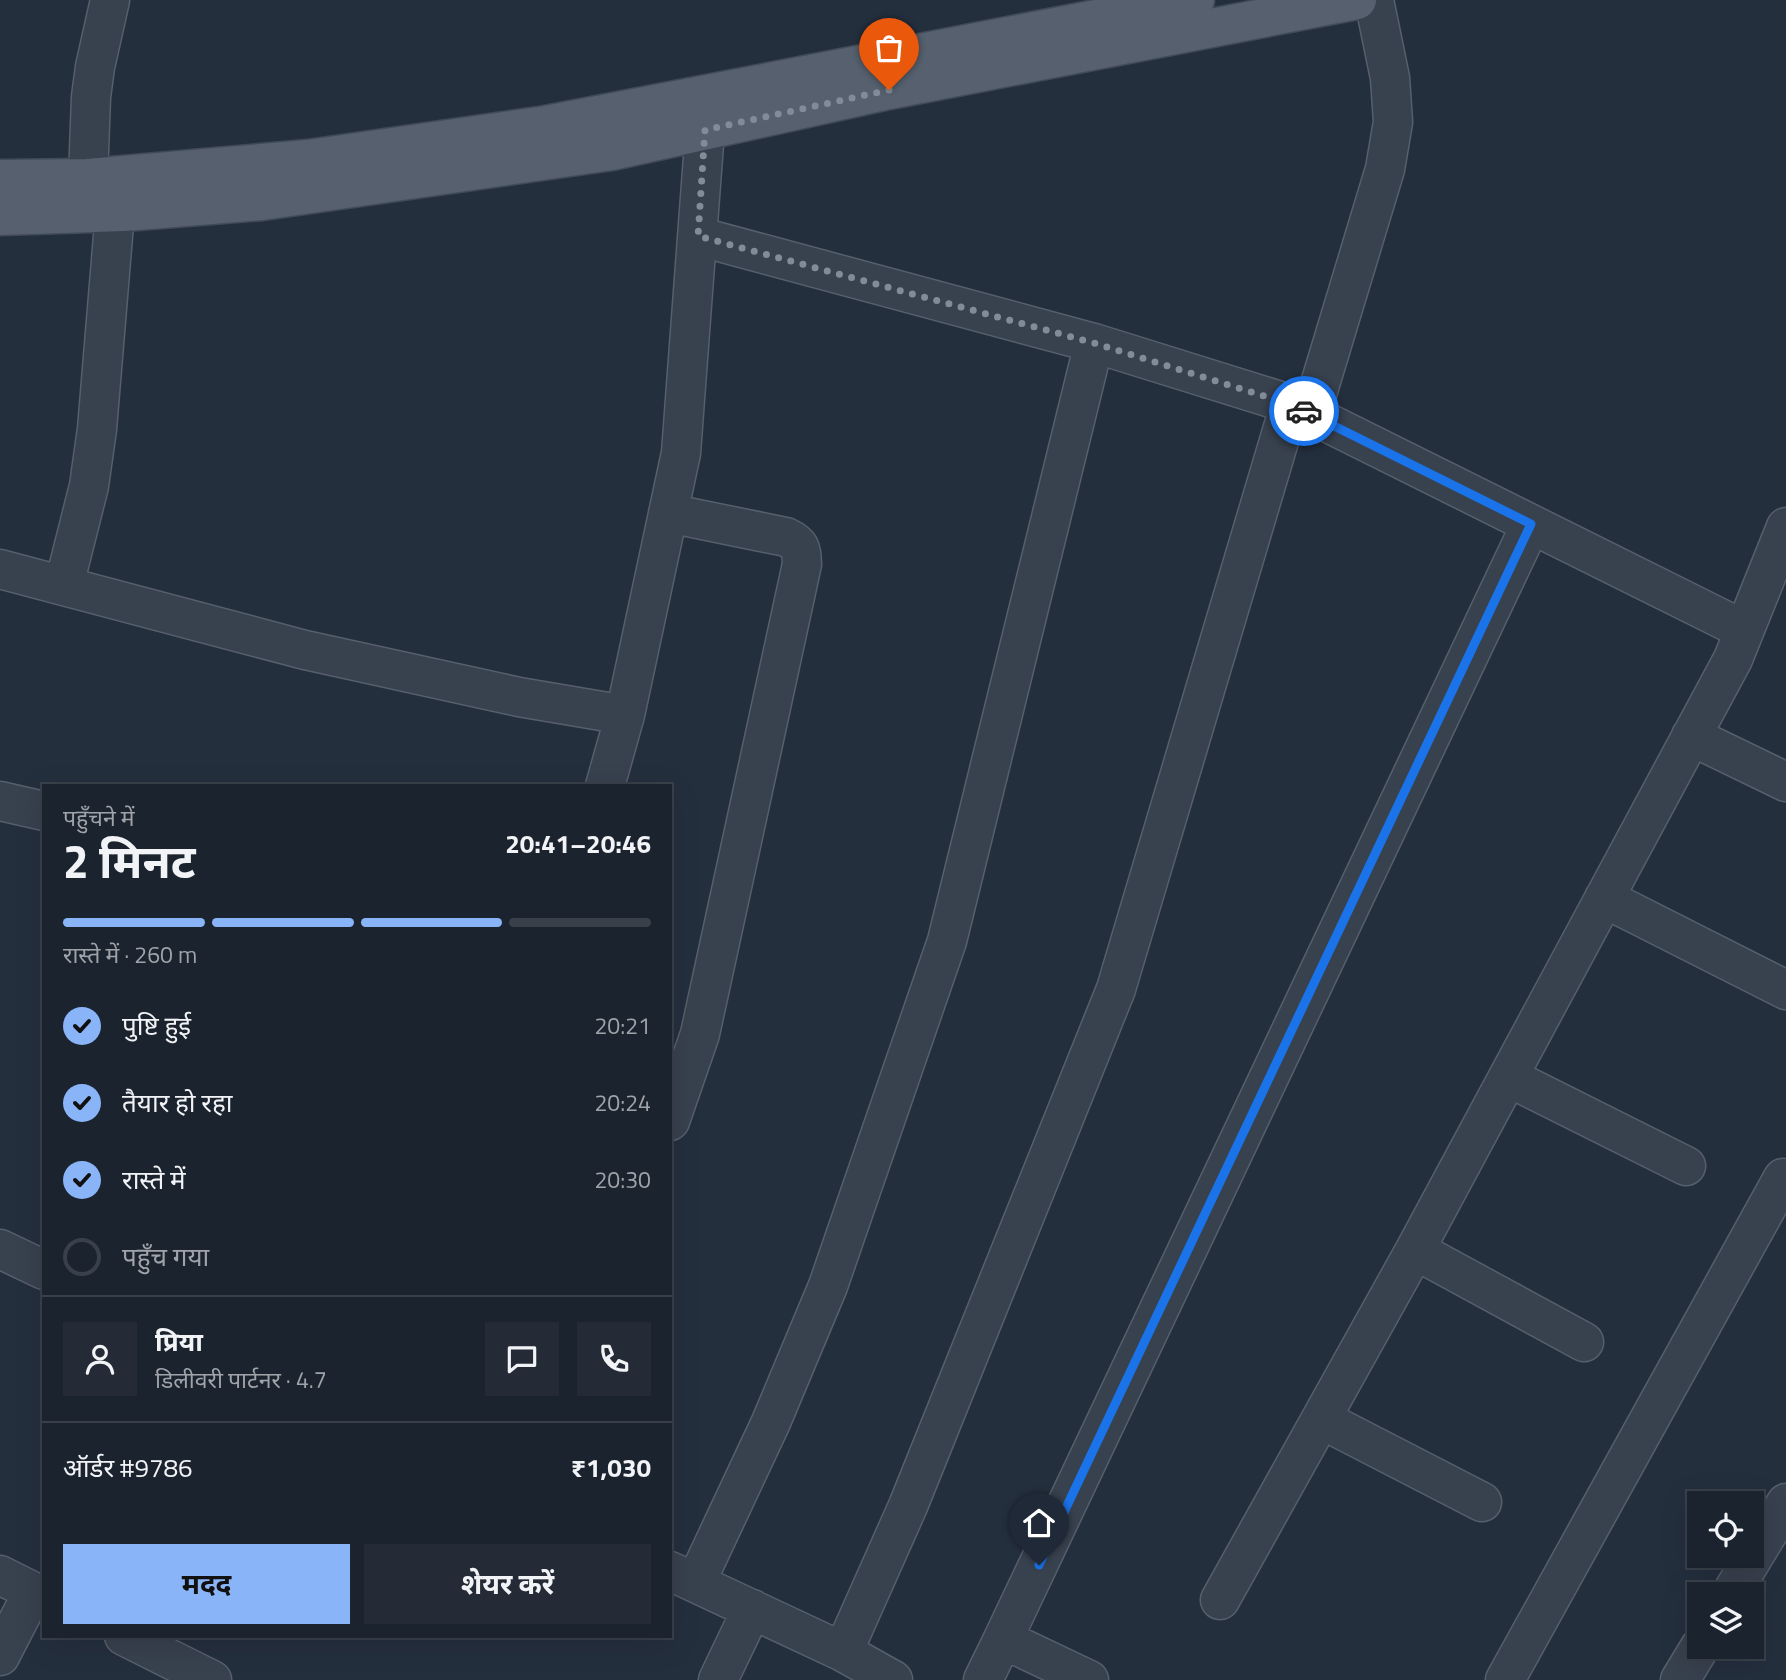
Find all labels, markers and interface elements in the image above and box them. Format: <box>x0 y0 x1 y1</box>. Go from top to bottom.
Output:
pin <box>859 18 919 90</box>
icon: bag <box>870 29 908 67</box>
courier <box>1269 376 1339 446</box>
icon: car <box>1285 392 1323 430</box>
text: पहुँचने में <box>63 800 134 835</box>
text: 20:41–20:46 <box>505 824 651 863</box>
text: 2 मिनट <box>63 826 195 896</box>
text: रास्ते में · 260 m <box>63 937 197 972</box>
text: पुष्टि हुई <box>122 1006 191 1045</box>
icon: check <box>63 1007 101 1045</box>
text: 20:21 <box>594 1008 651 1043</box>
text: तैयार हो रहा <box>122 1083 232 1122</box>
icon: check <box>63 1084 101 1122</box>
text: 20:24 <box>594 1085 651 1120</box>
text: रास्ते में <box>122 1160 186 1199</box>
icon: check <box>63 1161 101 1199</box>
text: 20:30 <box>594 1162 651 1197</box>
text: पहुँच गया <box>122 1237 209 1276</box>
button: person <box>63 1322 137 1396</box>
text: प्रिया <box>155 1322 203 1361</box>
button: chat <box>485 1322 559 1396</box>
button: phone <box>577 1322 651 1396</box>
text: डिलीवरी पार्टनर · 4.7 <box>155 1362 327 1397</box>
text: ऑर्डर #9786 <box>63 1448 193 1487</box>
text: ₹1,030 <box>571 1448 651 1487</box>
map controls <box>1687 1491 1764 1659</box>
button: locate <box>1687 1491 1764 1568</box>
pin <box>1009 1493 1069 1565</box>
icon: home <box>1020 1504 1058 1542</box>
button: मदद <box>63 1544 350 1624</box>
button: शेयर करें <box>364 1544 651 1624</box>
button: layers <box>1687 1582 1764 1659</box>

